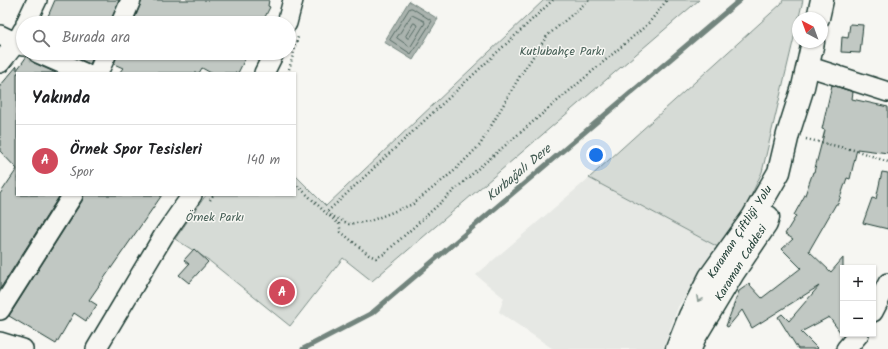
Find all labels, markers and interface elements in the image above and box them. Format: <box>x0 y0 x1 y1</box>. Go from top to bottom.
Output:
north arrow <box>792 12 828 48</box>
search box <box>16 16 296 60</box>
text: Burada ara <box>62 26 130 50</box>
icon: search <box>30 27 52 49</box>
park label: Kutlubahçe Parkı <box>519 42 605 61</box>
text: Yakında <box>32 85 90 112</box>
text: Örnek Spor Tesisleri <box>70 138 202 162</box>
water label: Kurbağalı Dere <box>482 139 557 207</box>
your location <box>586 145 606 165</box>
text: A <box>41 150 49 171</box>
text: 140 m <box>247 150 280 171</box>
text: Spor <box>70 162 93 183</box>
street label: Karaman Çiftliği Yolu <box>703 181 778 283</box>
park label: Örnek Parkı <box>186 208 244 227</box>
street label: Karaman Caddesi <box>710 220 773 305</box>
map controls <box>840 265 876 337</box>
button: + <box>840 265 876 301</box>
pin: A <box>269 277 295 307</box>
one-way arrow <box>696 295 703 302</box>
button: − <box>840 301 876 337</box>

